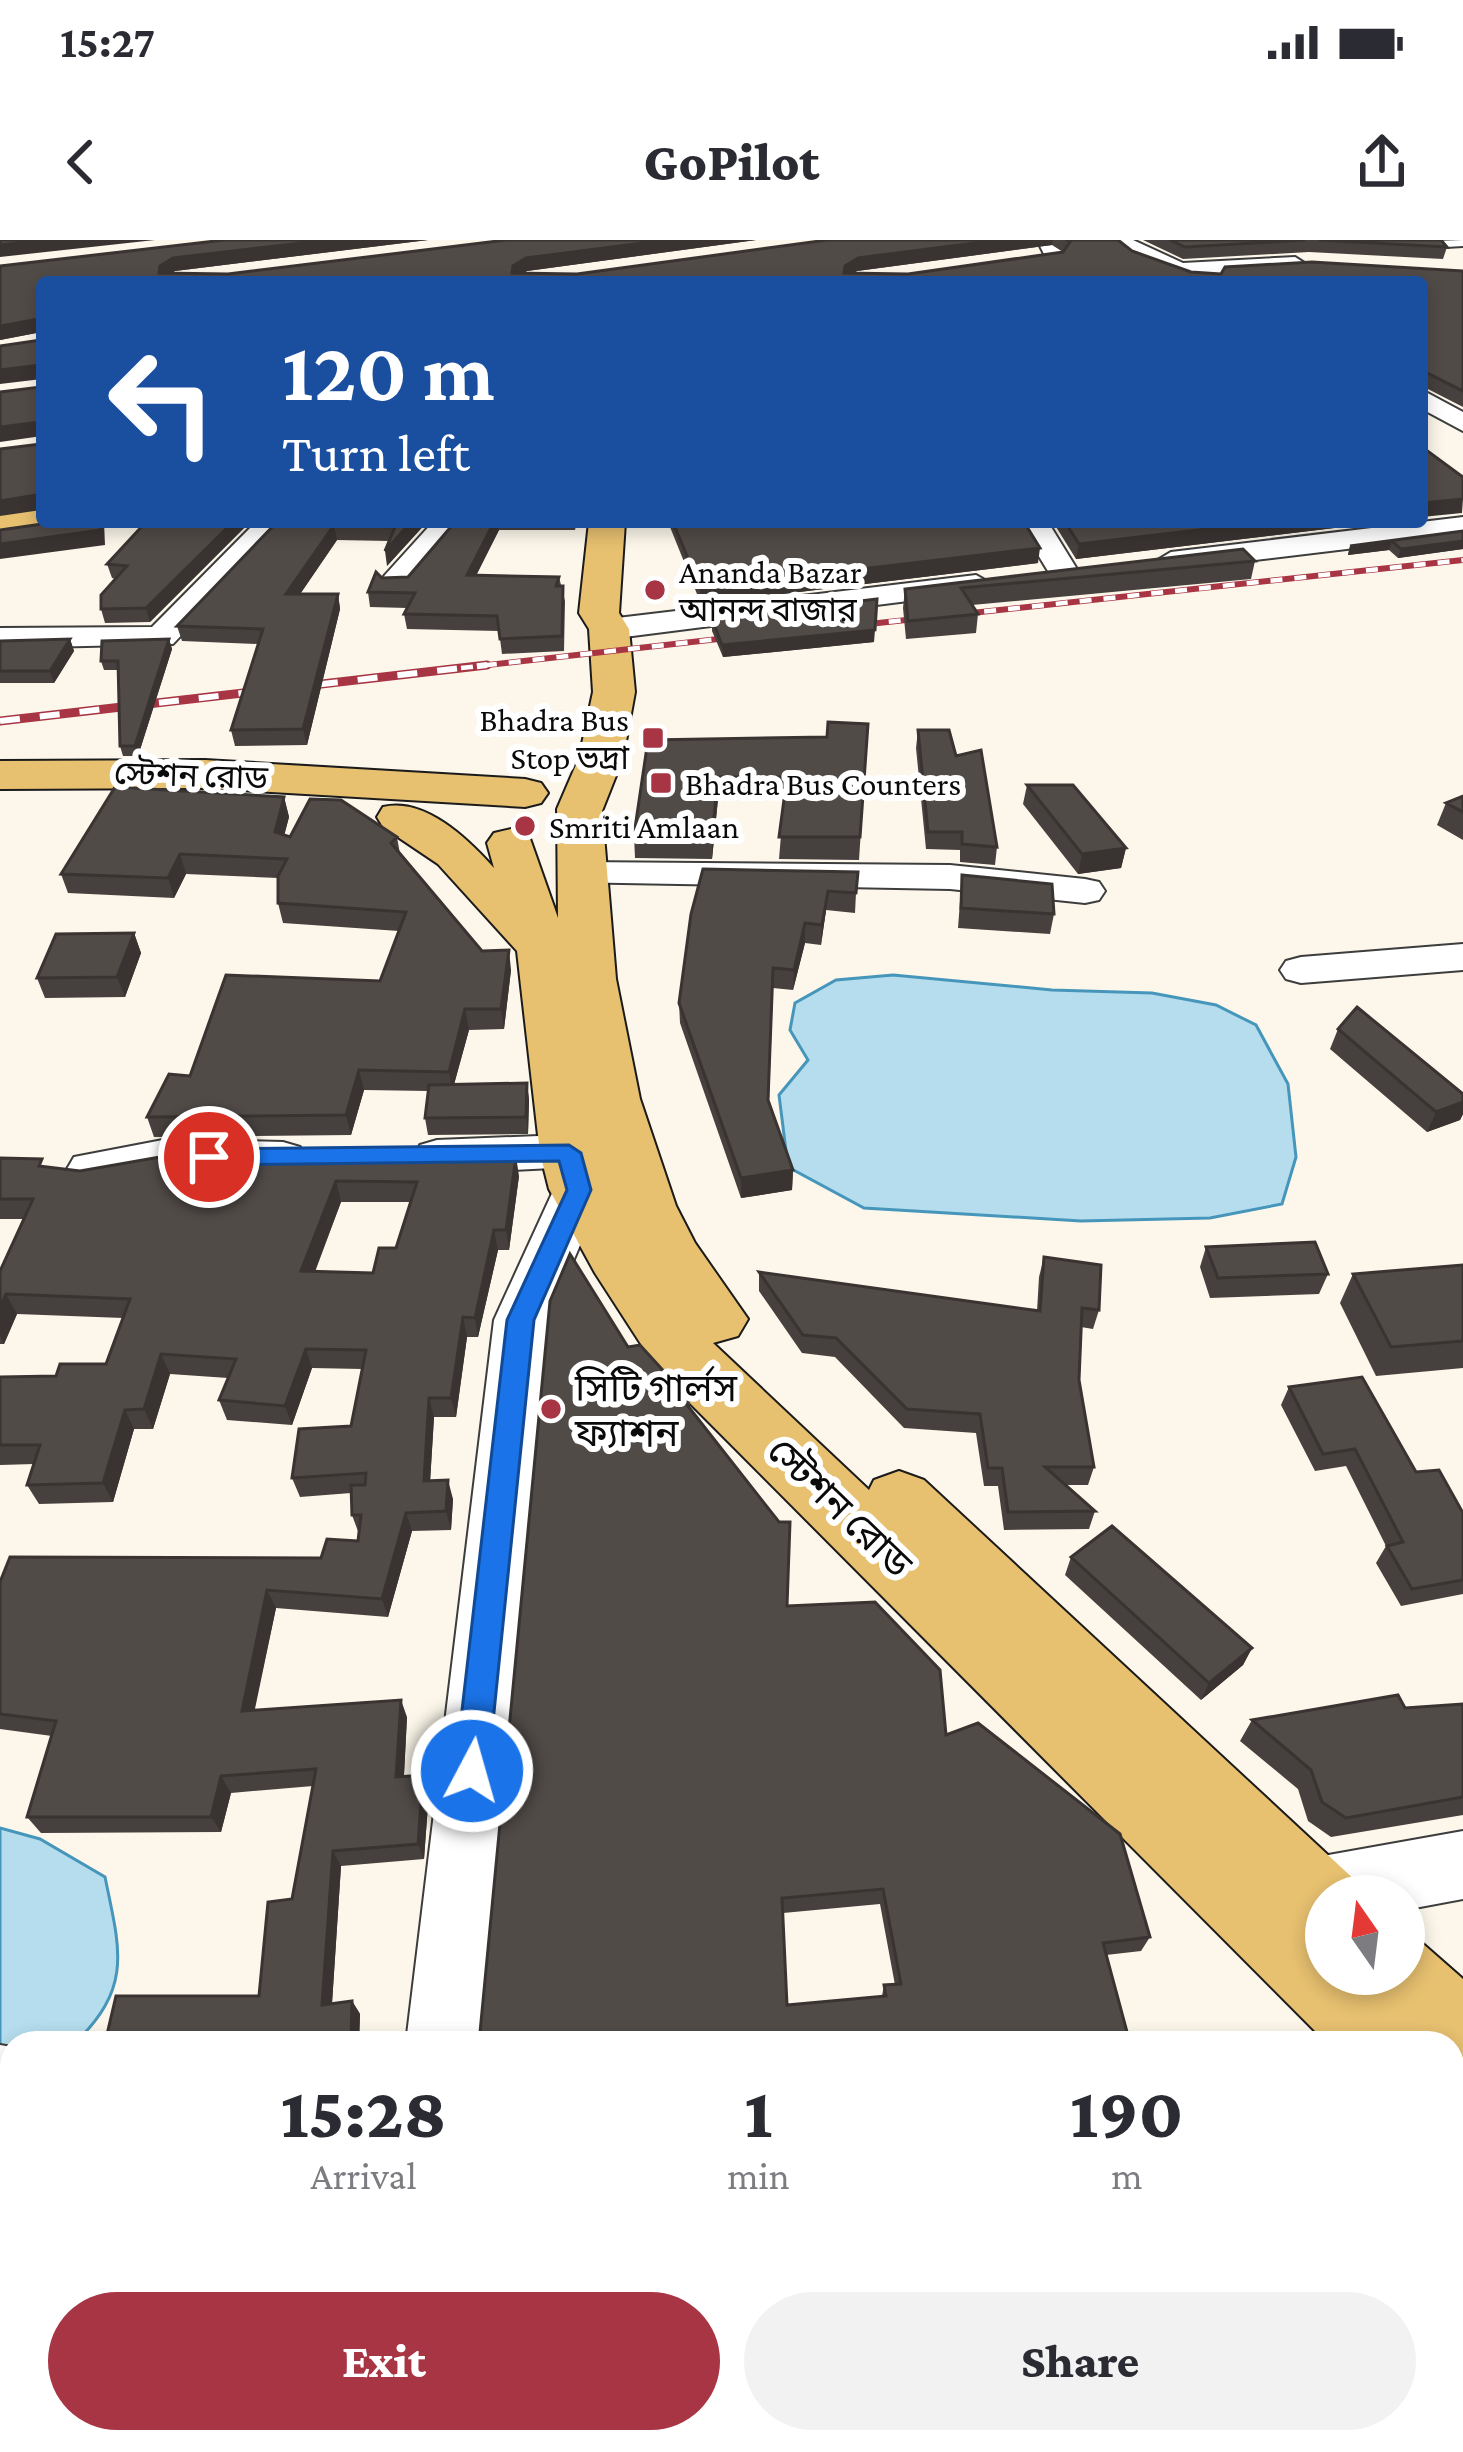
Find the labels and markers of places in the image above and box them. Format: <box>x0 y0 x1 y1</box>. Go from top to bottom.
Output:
place label: Ananda Bazar আনন্দ বাজার <box>678 553 862 628</box>
marker: Ananda Bazar আনন্দ বাজার <box>642 577 668 603</box>
place label: Bhadra Bus Stop ভদ্রা <box>480 701 630 776</box>
marker: Bhadra Bus Stop ভদ্রা <box>640 725 666 751</box>
place label: Bhadra Bus Counters <box>685 765 961 802</box>
marker: Bhadra Bus Counters <box>648 770 674 796</box>
place label: Smriti Amlaan <box>549 808 739 845</box>
marker: Smriti Amlaan <box>512 813 538 839</box>
pin <box>158 1106 260 1208</box>
place label: সিটি গার্লস ফ্যাশন <box>574 1365 738 1454</box>
marker: সিটি গার্লস ফ্যাশন <box>538 1396 564 1422</box>

